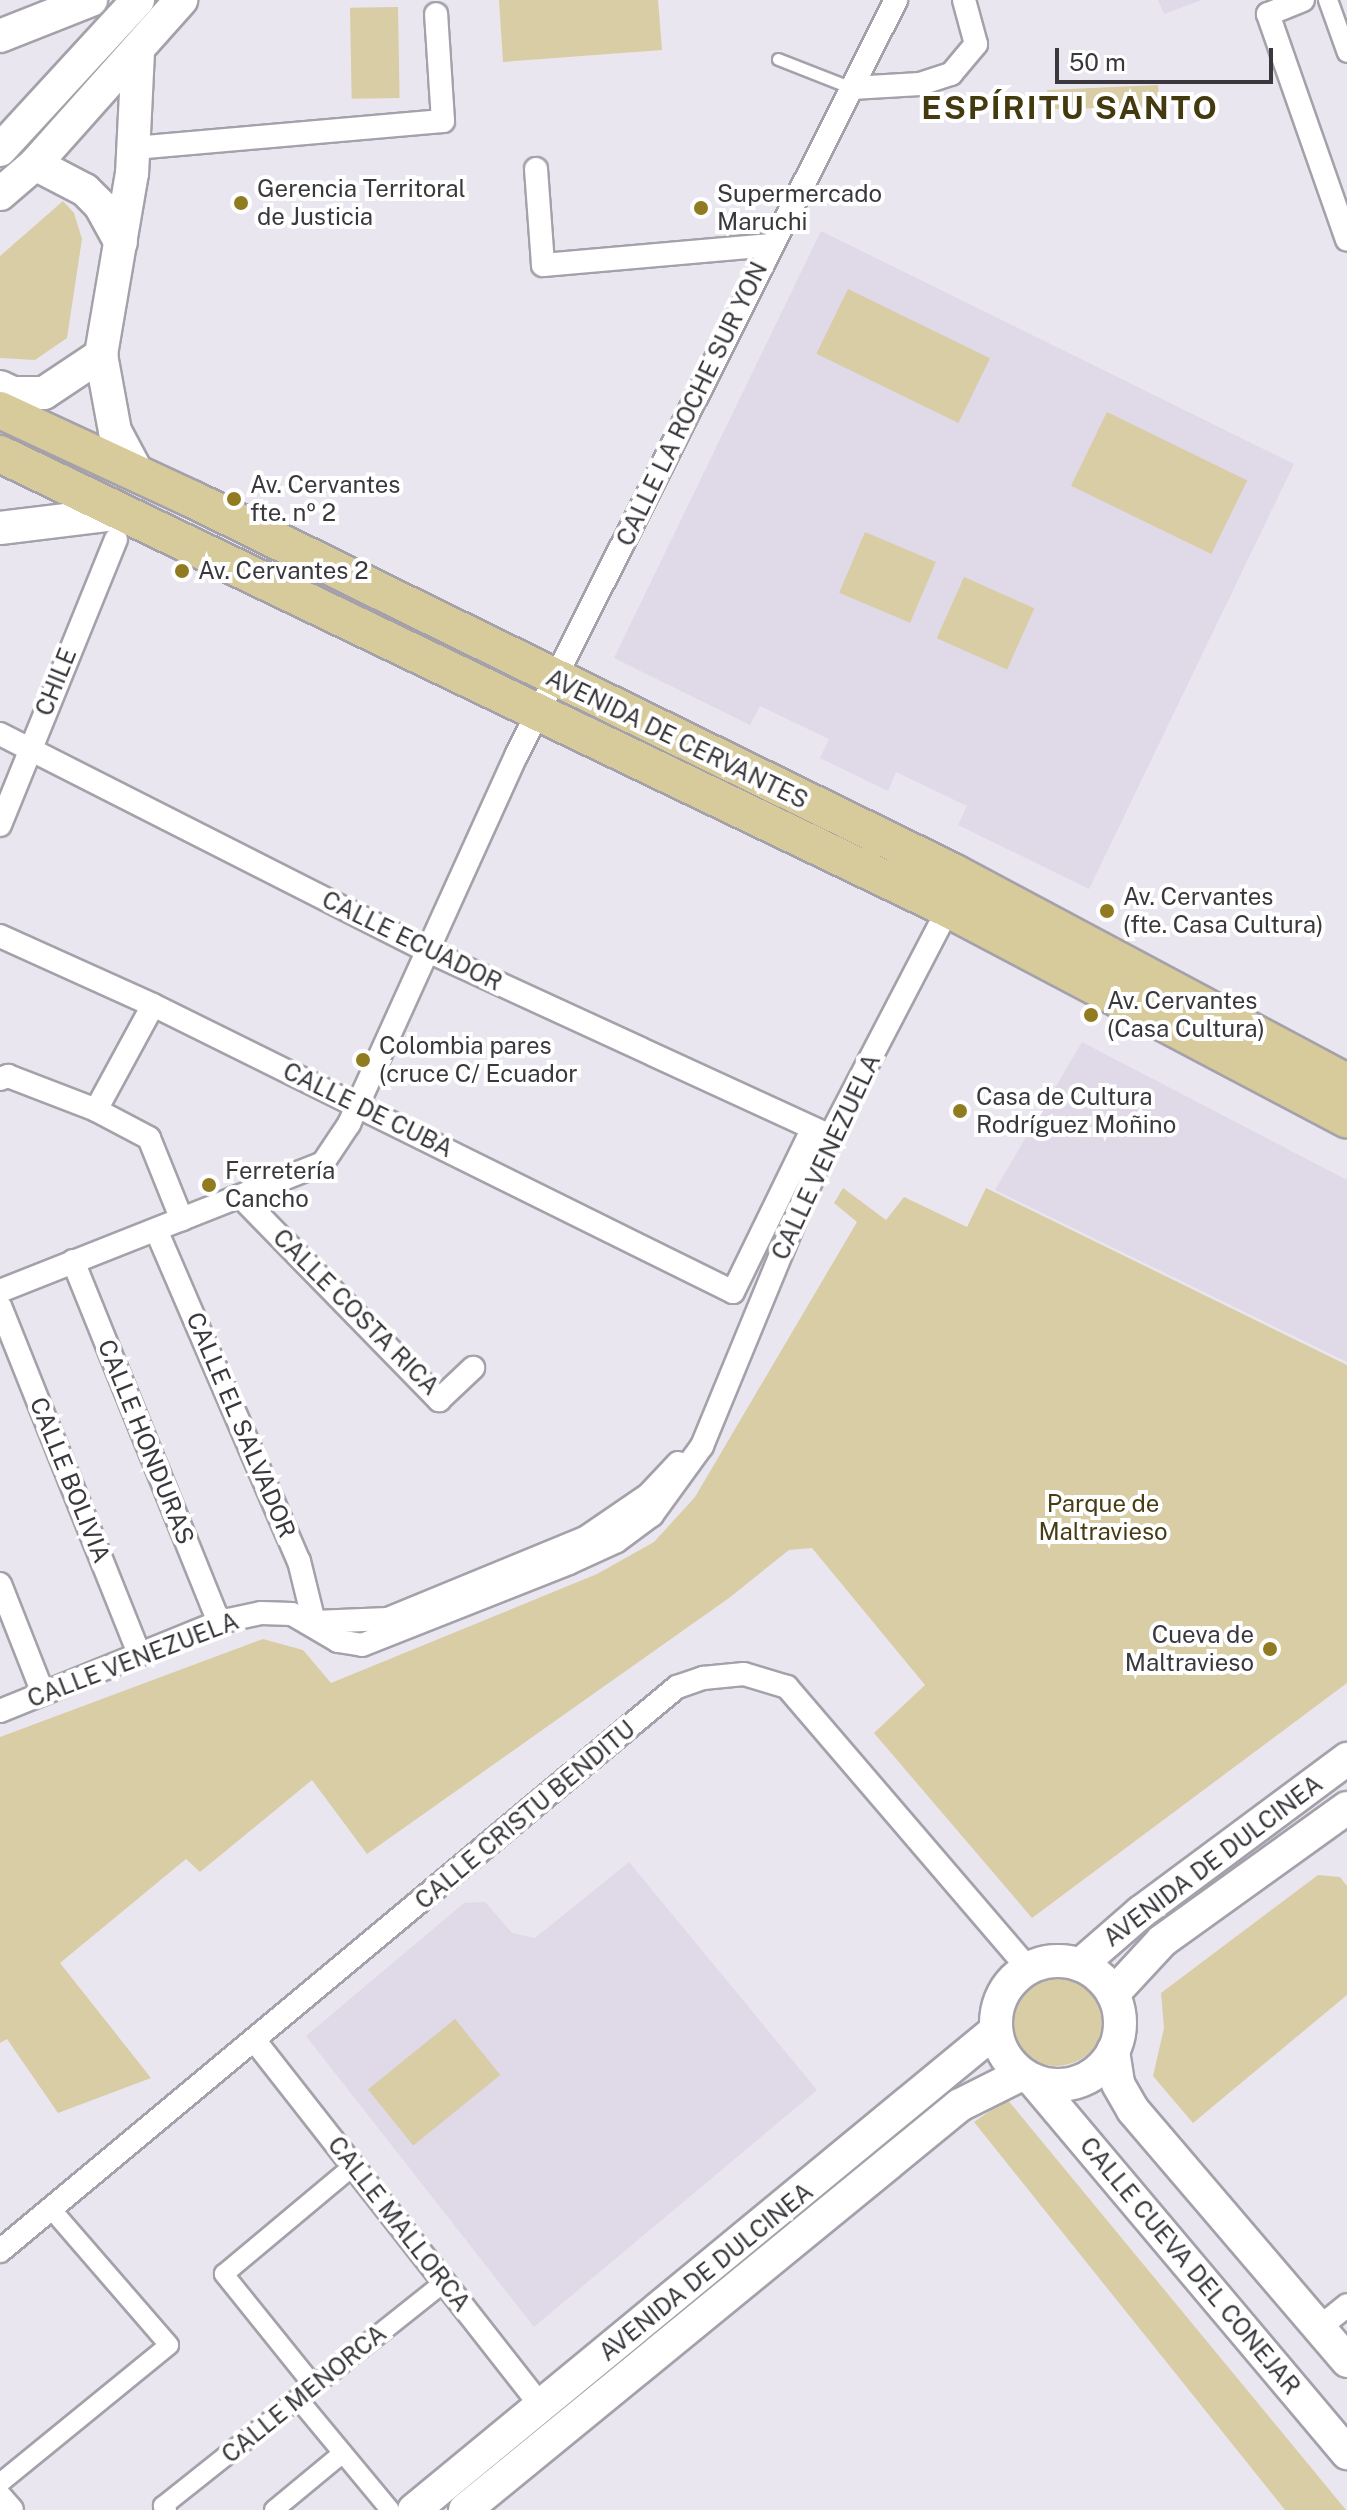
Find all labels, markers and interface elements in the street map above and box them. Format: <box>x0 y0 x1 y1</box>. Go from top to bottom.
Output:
scale bar <box>1059 32 1277 82</box>
text: 50 m <box>1069 48 1126 76</box>
district label: ESPÍRITU SANTO <box>921 89 1219 127</box>
place label: Gerencia Territoral de Justicia <box>257 175 466 231</box>
place label: Supermercado Maruchi <box>717 180 882 236</box>
marker: Gerencia Territoral de Justicia <box>232 194 250 212</box>
marker: Supermercado Maruchi <box>692 199 710 217</box>
street label: CALLE LA ROCHE SUR YON <box>611 257 773 551</box>
place label: Av. Cervantes fte. nº 2 <box>250 471 401 527</box>
marker: Av. Cervantes fte. nº 2 <box>225 490 243 508</box>
place label: Av. Cervantes 2 <box>198 557 369 585</box>
marker: Av. Cervantes 2 <box>173 562 191 580</box>
street label: CHILE <box>29 644 83 720</box>
street label: AVENIDA DE CERVANTES <box>541 663 813 815</box>
place label: Av. Cervantes (fte. Casa Cultura) <box>1123 883 1324 939</box>
street label: CALLE ECUADOR <box>317 885 507 997</box>
marker: Av. Cervantes (fte. Casa Cultura) <box>1098 902 1116 920</box>
place label: Av. Cervantes (Casa Cultura) <box>1107 987 1265 1043</box>
marker: Av. Cervantes (Casa Cultura) <box>1082 1006 1100 1024</box>
place label: Colombia pares (cruce C/ Ecuador <box>379 1032 578 1088</box>
street label: CALLE VENEZUELA <box>766 1049 886 1265</box>
marker: Colombia pares (cruce C/ Ecuador <box>354 1051 372 1069</box>
street label: CALLE DE CUBA <box>278 1056 458 1164</box>
place label: Casa de Cultura Rodríguez Moñino <box>976 1083 1176 1139</box>
marker: Casa de Cultura Rodríguez Moñino <box>951 1102 969 1120</box>
place label: Ferretería Cancho <box>225 1157 335 1213</box>
marker: Ferretería Cancho <box>200 1176 218 1194</box>
street label: CALLE COSTA RICA <box>267 1223 445 1401</box>
street label: CALLE EL SALVADOR <box>180 1308 302 1542</box>
street label: CALLE HONDURAS <box>92 1335 200 1549</box>
street label: CALLE BOLIVIA <box>24 1393 116 1567</box>
park label: Parque de Maltravieso <box>1038 1490 1168 1546</box>
street label: CALLE VENEZUELA <box>23 1606 243 1714</box>
place label: Cueva de Maltravieso <box>1125 1621 1254 1677</box>
marker: Cueva de Maltravieso <box>1261 1640 1279 1658</box>
street label: CALLE CRISTU BENDITU <box>409 1715 641 1915</box>
street label: AVENIDA DE DULCINEA <box>1098 1769 1328 1953</box>
street label: CALLE MALLORCA <box>322 2131 476 2317</box>
street label: CALLE CUEVA DEL CONEJAR <box>1074 2132 1306 2400</box>
street label: AVENIDA DE DULCINEA <box>593 2177 819 2367</box>
street label: CALLE MENORCA <box>216 2319 392 2469</box>

